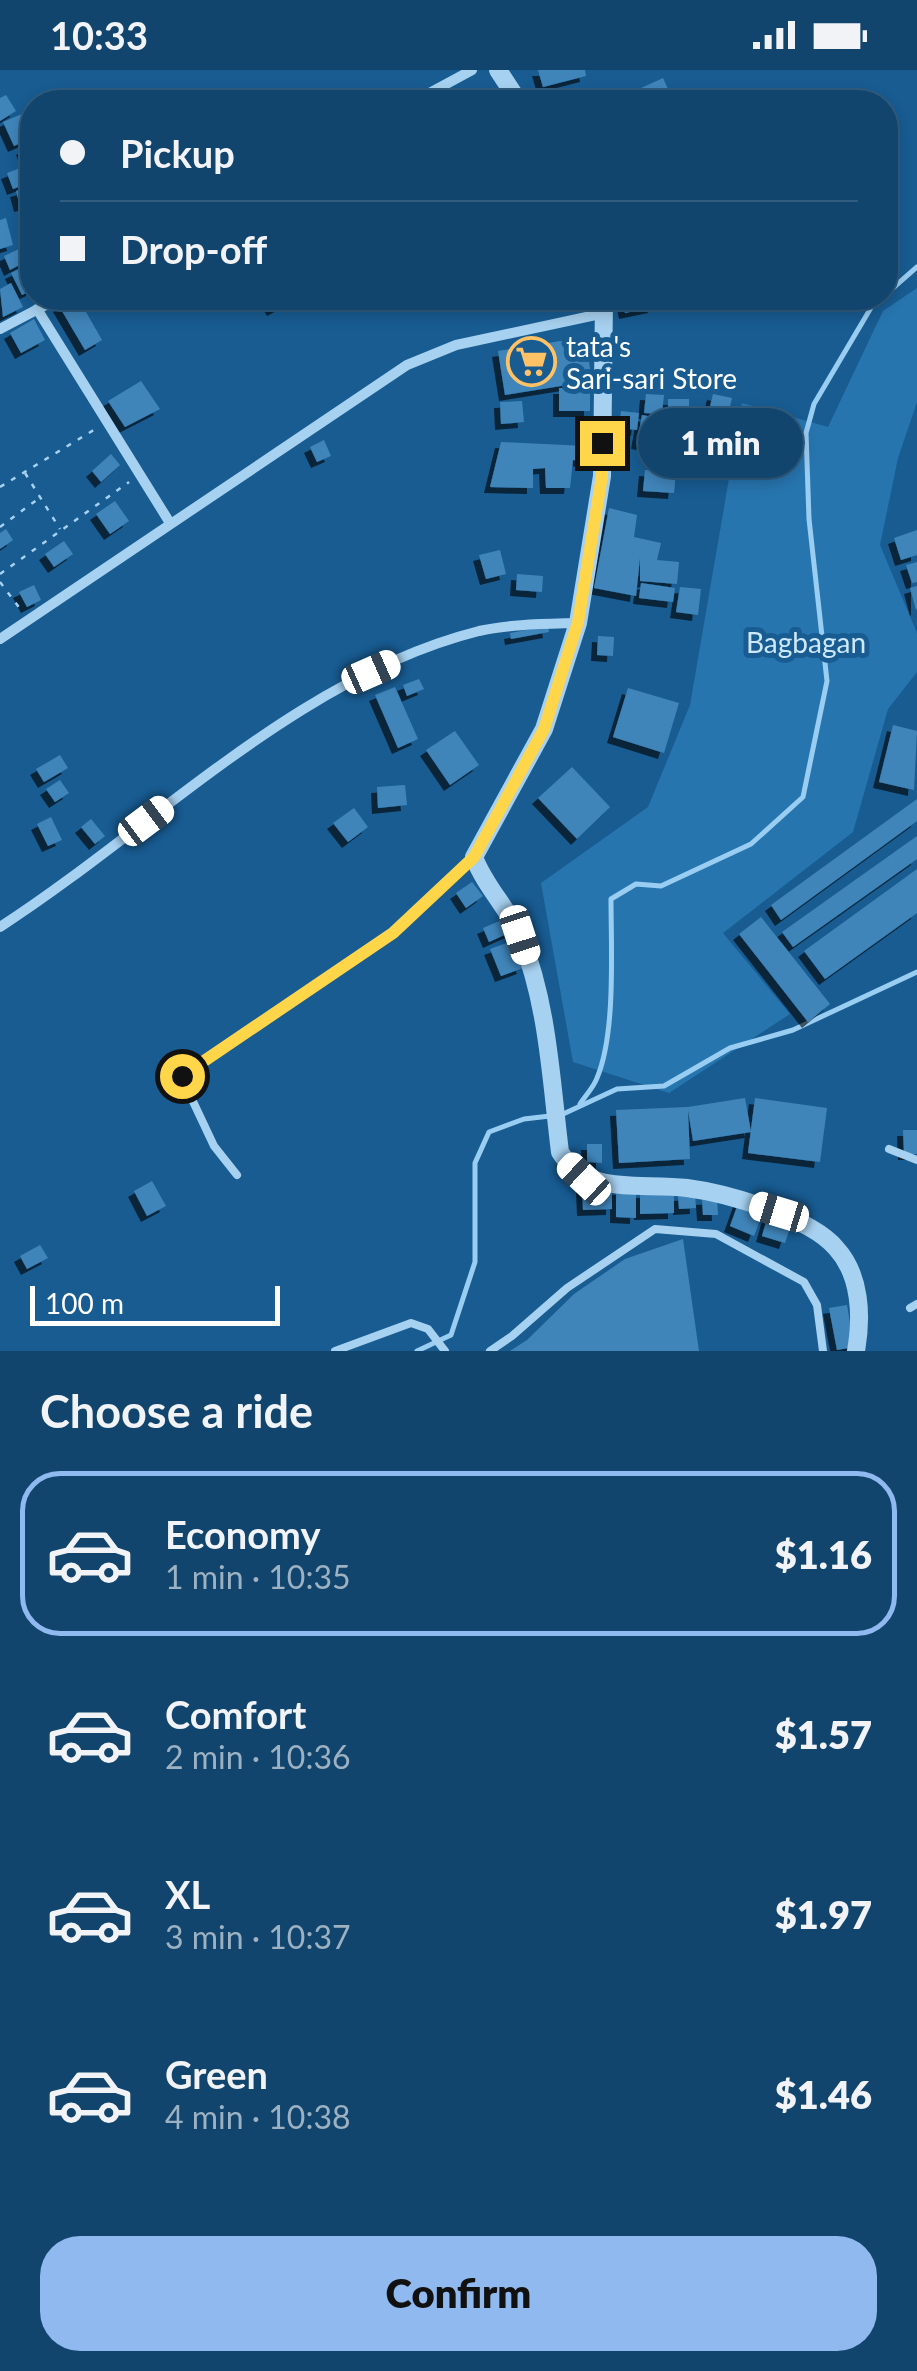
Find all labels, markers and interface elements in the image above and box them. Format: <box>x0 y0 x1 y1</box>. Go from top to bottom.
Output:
text: 10:33 <box>50 12 148 58</box>
text: Pickup <box>120 130 235 176</box>
text: Drop-off <box>120 226 267 272</box>
place label: tata's Sari-sari Store <box>566 329 737 395</box>
supermarket icon: tata's Sari-sari Store <box>505 336 557 388</box>
callout: 1 min <box>637 408 802 478</box>
route end <box>580 421 625 466</box>
text: 1 min <box>681 423 760 462</box>
park label: Bagbagan <box>746 625 866 659</box>
car <box>337 646 405 698</box>
car <box>113 791 179 851</box>
car <box>496 902 544 968</box>
route start <box>160 1054 205 1099</box>
car <box>552 1148 616 1210</box>
car <box>746 1189 812 1235</box>
scale bar <box>30 1281 280 1326</box>
text: 100 m <box>45 1286 124 1320</box>
text: Choose a ride <box>40 1384 313 1438</box>
icon: car <box>45 1509 135 1599</box>
text: Economy <box>165 1511 320 1557</box>
text: $1.16 <box>775 1531 872 1577</box>
text: 1 min · 10:35 <box>165 1557 351 1596</box>
icon: car <box>45 1689 135 1779</box>
text: Comfort <box>165 1691 306 1737</box>
text: $1.57 <box>775 1711 872 1757</box>
text: 2 min · 10:36 <box>165 1737 351 1776</box>
icon: car <box>45 1869 135 1959</box>
text: XL <box>165 1871 210 1917</box>
text: $1.97 <box>775 1891 872 1937</box>
text: 3 min · 10:37 <box>165 1917 351 1956</box>
icon: car <box>45 2049 135 2139</box>
text: Green <box>165 2051 268 2097</box>
text: $1.46 <box>775 2071 872 2117</box>
text: 4 min · 10:38 <box>165 2097 351 2136</box>
button: Confirm <box>40 2236 877 2351</box>

